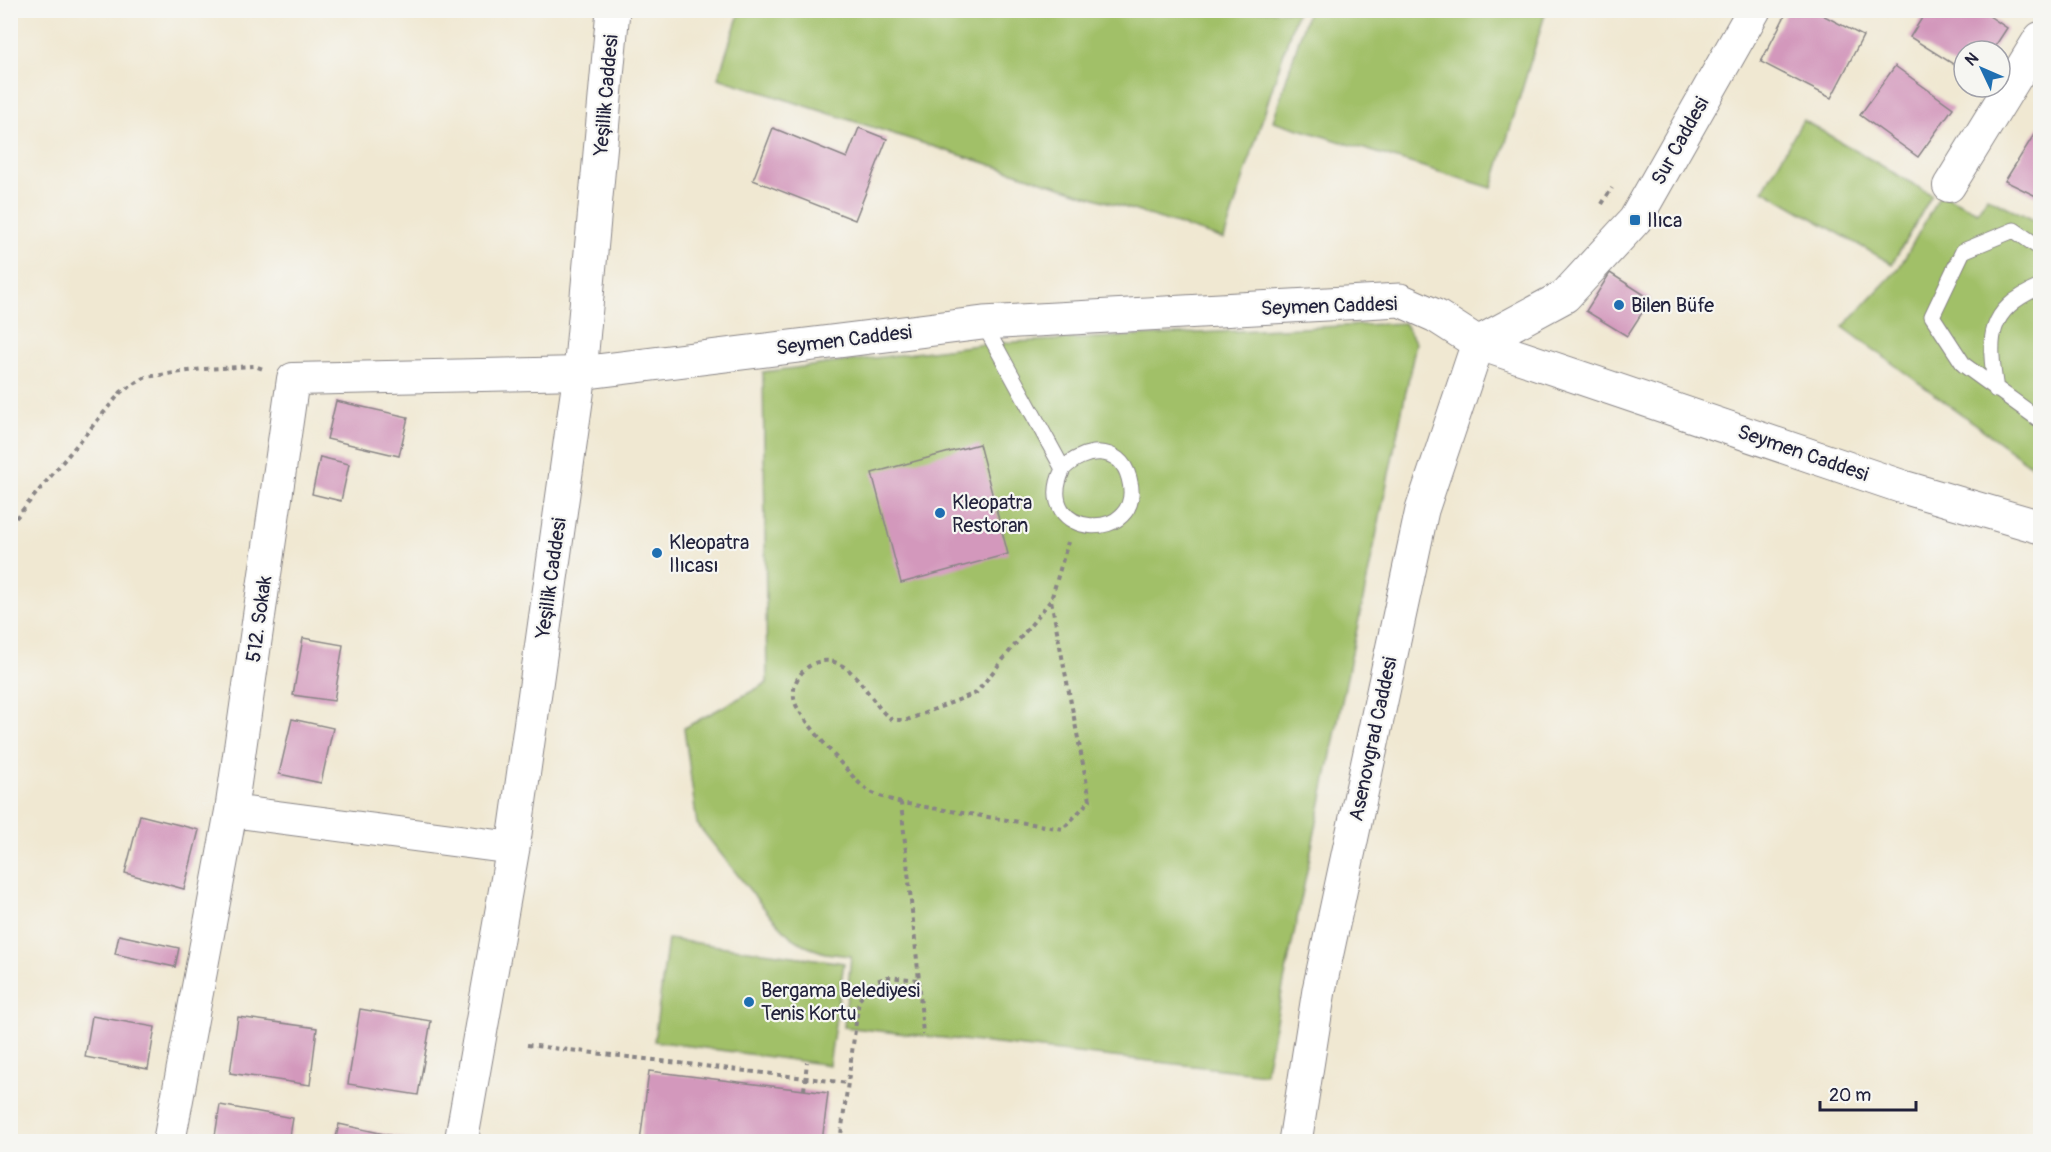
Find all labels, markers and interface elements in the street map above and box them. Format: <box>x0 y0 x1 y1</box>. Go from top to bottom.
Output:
street label: Yeşillik Caddesi <box>588 33 624 158</box>
north arrow <box>1952 39 2012 99</box>
text: N <box>1961 48 1983 70</box>
street label: Sur Caddesi <box>1646 93 1714 189</box>
place label: Ilıca <box>1647 208 1682 233</box>
marker: Ilıca <box>1628 213 1642 227</box>
street label: Seymen Caddesi <box>1260 291 1398 321</box>
place label: Bilen Büfe <box>1631 293 1714 318</box>
marker: Bilen Büfe <box>1612 298 1626 312</box>
street label: Seymen Caddesi <box>775 319 913 361</box>
street label: Seymen Caddesi <box>1734 419 1872 487</box>
place label: Kleopatra Restoran <box>952 490 1032 538</box>
marker: Kleopatra Restoran <box>933 506 947 520</box>
street label: Yeşillik Caddesi <box>530 516 572 641</box>
place label: Kleopatra Ilıcası <box>669 530 749 578</box>
marker: Kleopatra Ilıcası <box>650 546 664 560</box>
street label: 512. Sokak <box>241 574 278 664</box>
street label: Asenovgrad Caddesi <box>1343 655 1403 823</box>
place label: Bergama Belediyesi Tenis Kortu <box>761 978 920 1026</box>
marker: Bergama Belediyesi Tenis Kortu <box>742 995 756 1009</box>
scale bar <box>1820 1074 1916 1112</box>
text: 20 m <box>1829 1084 1871 1107</box>

